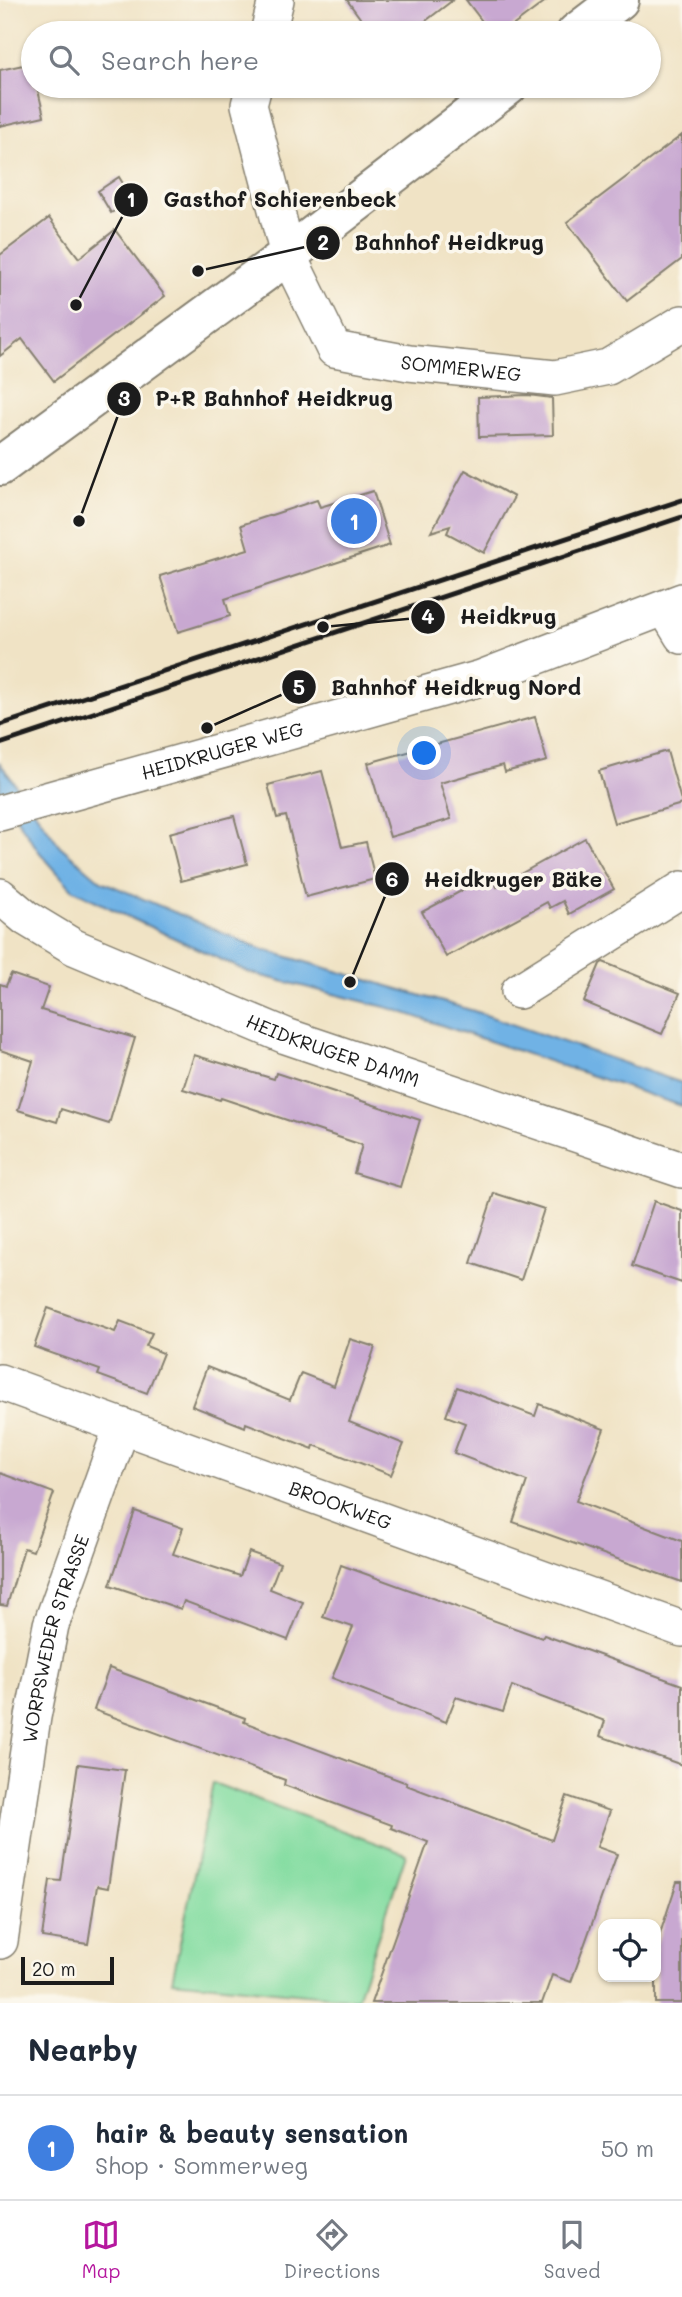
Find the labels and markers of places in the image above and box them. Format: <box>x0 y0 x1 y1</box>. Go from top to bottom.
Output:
callout: Gasthof Schierenbeck <box>114 179 410 221</box>
callout: Bahnhof Heidkrug <box>306 222 558 264</box>
callout: P+R Bahnhof Heidkrug <box>106 378 407 420</box>
pin: 1 <box>331 495 377 547</box>
callout: Heidkrug <box>410 596 570 638</box>
callout: Bahnhof Heidkrug Nord <box>282 666 595 708</box>
callout: Heidkruger Bäke <box>374 858 616 900</box>

